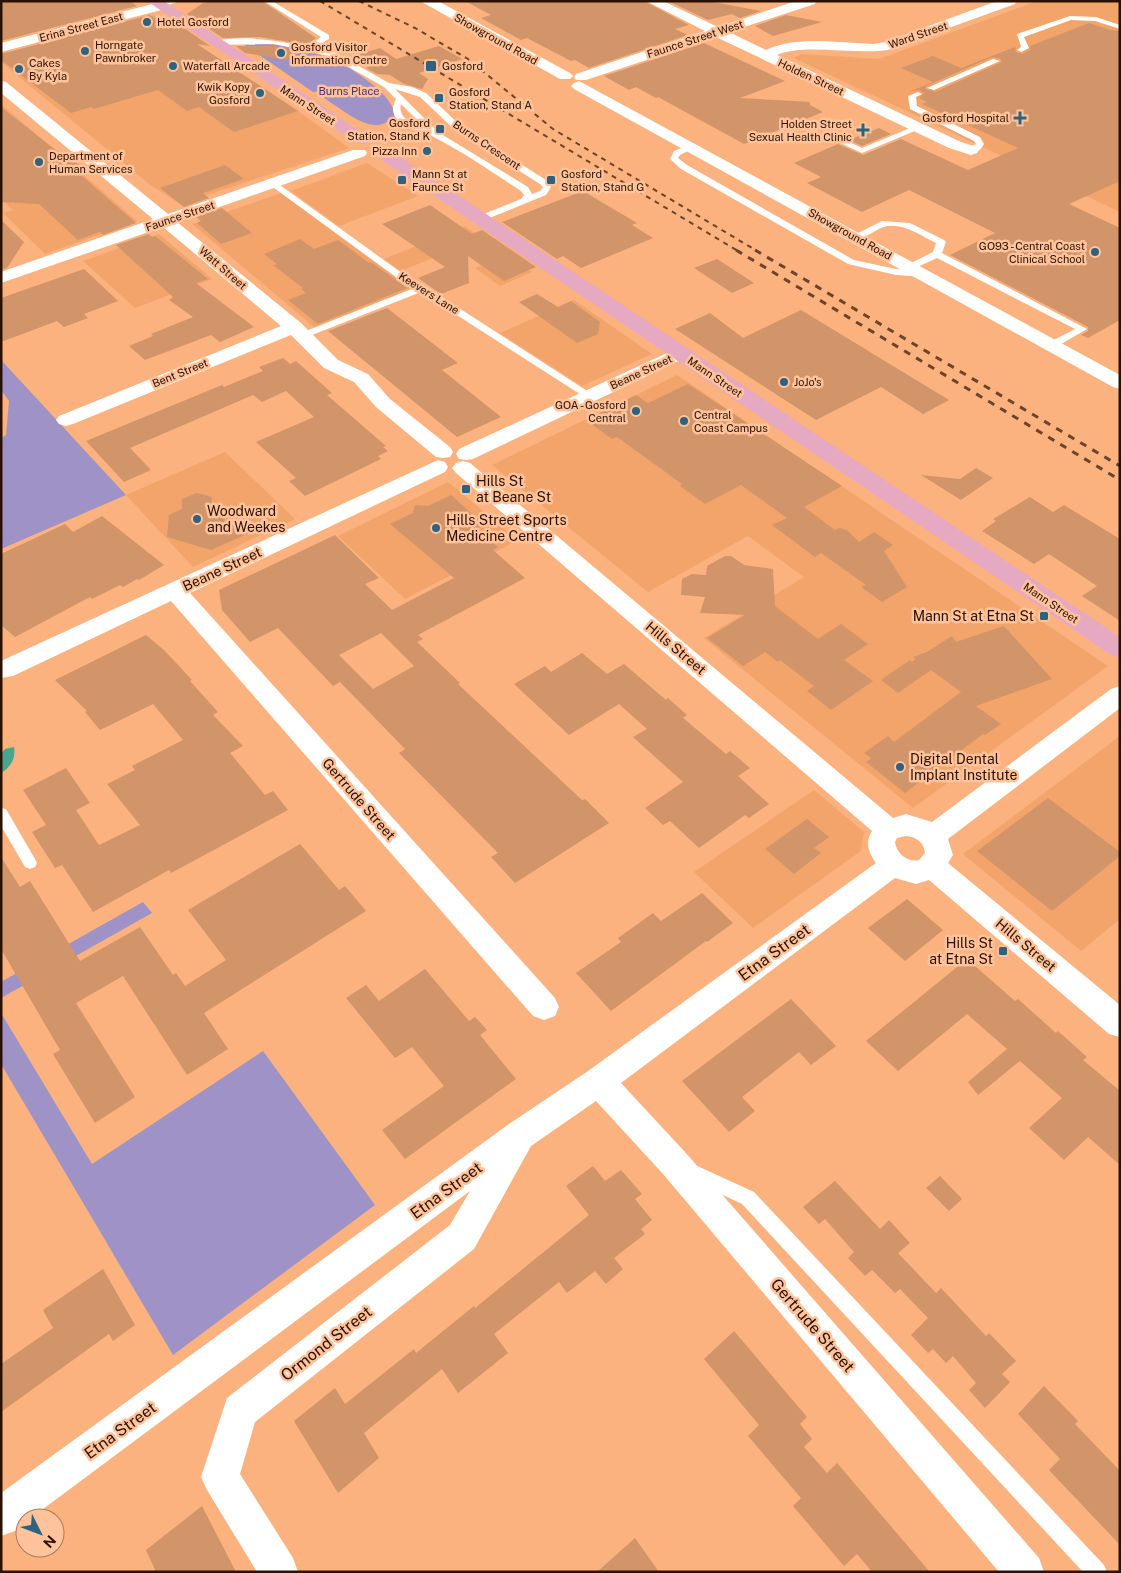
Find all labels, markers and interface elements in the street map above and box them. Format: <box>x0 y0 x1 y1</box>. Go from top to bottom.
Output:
street label: Erina Street East <box>38 10 124 44</box>
street label: Showground Road <box>452 11 540 67</box>
marker: Hotel Gosford <box>141 16 153 28</box>
place label: Hotel Gosford <box>157 16 229 28</box>
street label: Faunce Street West <box>645 18 745 60</box>
street label: Ward Street <box>887 19 949 51</box>
place label: Horngate Pawnbroker <box>95 39 156 64</box>
place label: Gosford Visitor Information Centre <box>291 41 387 66</box>
marker: Horngate Pawnbroker <box>79 45 91 57</box>
marker: Gosford Visitor Information Centre <box>275 47 287 59</box>
street label: Holden Street <box>776 56 846 98</box>
place label: Cakes By Kyla <box>29 57 67 82</box>
marker: Gosford <box>424 59 438 73</box>
marker: Waterfall Arcade <box>167 60 179 72</box>
place label: Waterfall Arcade <box>183 60 270 72</box>
place label: Gosford <box>442 60 483 72</box>
marker: Cakes By Kyla <box>13 63 25 75</box>
place label: Kwik Kopy Gosford <box>197 81 250 106</box>
street label: Mann Street <box>278 83 338 127</box>
park label: Burns Place <box>318 85 380 97</box>
place label: Gosford Station, Stand A <box>449 86 532 111</box>
marker: Kwik Kopy Gosford <box>254 87 266 99</box>
marker: Gosford Station, Stand A <box>433 92 445 104</box>
marker: Gosford Hospital <box>1013 111 1027 125</box>
place label: Gosford Hospital <box>922 112 1009 124</box>
place label: Gosford Station, Stand K <box>347 117 430 142</box>
street label: Burns Crescent <box>451 118 523 172</box>
place label: Holden Street Sexual Health Clinic <box>749 118 852 143</box>
marker: Gosford Station, Stand K <box>434 123 446 135</box>
marker: Holden Street Sexual Health Clinic <box>856 123 870 137</box>
place label: Pizza Inn <box>372 145 417 157</box>
marker: Pizza Inn <box>421 145 433 157</box>
place label: Department of Human Services <box>49 150 133 175</box>
marker: Department of Human Services <box>33 156 45 168</box>
place label: Mann St at Faunce St <box>412 168 467 193</box>
place label: Gosford Station, Stand G <box>561 168 644 193</box>
marker: Mann St at Faunce St <box>396 174 408 186</box>
marker: Gosford Station, Stand G <box>545 174 557 186</box>
street label: Faunce Street <box>144 199 216 233</box>
street label: Showground Road <box>806 206 894 262</box>
place label: GO93 - Central Coast Clinical School <box>979 240 1085 265</box>
street label: Watt Street <box>197 244 249 292</box>
marker: GO93 - Central Coast Clinical School <box>1089 246 1101 258</box>
street label: Keevers Lane <box>397 270 461 316</box>
street label: Beane Street <box>608 352 674 392</box>
street label: Mann Street <box>685 354 745 400</box>
street label: Bent Street <box>150 356 210 390</box>
marker: JoJo's <box>778 376 790 388</box>
place label: JoJo's <box>794 376 822 388</box>
place label: GOA - Gosford Central <box>555 399 626 424</box>
marker: GOA - Gosford Central <box>630 405 642 417</box>
place label: Central Coast Campus <box>694 409 768 434</box>
marker: Central Coast Campus <box>678 415 690 427</box>
place label: Hills St at Beane St <box>476 473 551 505</box>
marker: Hills St at Beane St <box>460 483 472 495</box>
place label: Woodward and Weekes <box>207 503 285 535</box>
place label: Hills Street Sports Medicine Centre <box>446 512 567 544</box>
marker: Woodward and Weekes <box>191 513 203 525</box>
marker: Hills Street Sports Medicine Centre <box>430 522 442 534</box>
street label: Beane Street <box>180 544 264 594</box>
street label: Mann Street <box>1021 580 1081 626</box>
place label: Mann St at Etna St <box>913 608 1034 624</box>
marker: Mann St at Etna St <box>1038 610 1050 622</box>
street label: Hills Street <box>643 618 709 678</box>
place label: Digital Dental Implant Institute <box>910 751 1018 783</box>
street label: Gertrude Street <box>319 755 399 843</box>
marker: Digital Dental Implant Institute <box>894 761 906 773</box>
street label: Hills Street <box>993 915 1059 975</box>
street label: Etna Street <box>735 920 814 985</box>
place label: Hills St at Etna St <box>929 935 993 967</box>
marker: Hills St at Etna St <box>997 945 1009 957</box>
street label: Etna Street <box>407 1158 486 1223</box>
street label: Gertrude Street <box>767 1275 858 1376</box>
street label: Ormond Street <box>277 1302 376 1385</box>
street label: Etna Street <box>81 1398 160 1463</box>
north arrow <box>15 1508 65 1558</box>
text: N <box>40 1532 59 1551</box>

